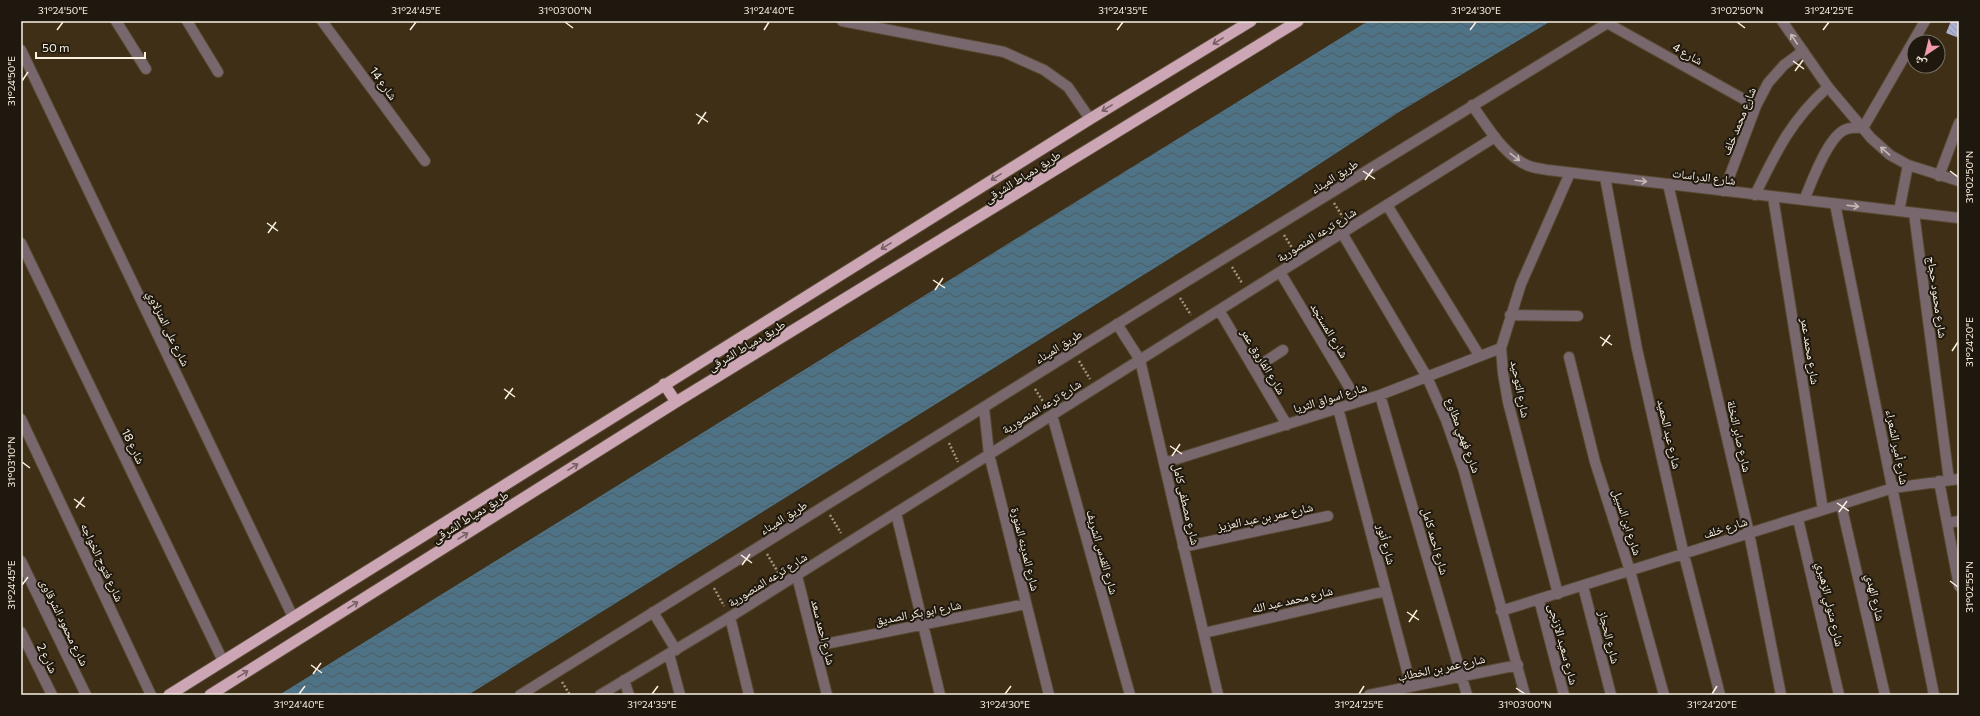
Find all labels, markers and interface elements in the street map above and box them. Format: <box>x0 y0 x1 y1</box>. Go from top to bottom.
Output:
text: 31°24'50"E <box>38 4 88 16</box>
text: 31°24'45"E <box>391 4 441 16</box>
text: 31°03'00"N <box>538 4 592 16</box>
text: 31°24'40"E <box>744 4 794 16</box>
text: 31°24'35"E <box>1098 4 1148 16</box>
text: 31°24'30"E <box>1451 4 1501 16</box>
text: 31°02'50"N <box>1711 4 1763 16</box>
text: 31°24'25"E <box>1804 4 1854 16</box>
one-way arrow <box>1790 33 1798 45</box>
scale bar <box>36 34 145 60</box>
north arrow <box>1906 34 1946 74</box>
one-way arrow <box>1212 38 1224 46</box>
street label: شارع 4 <box>1669 39 1706 69</box>
text: 50 m <box>42 40 70 54</box>
text: ش <box>1911 52 1930 71</box>
text: 31°24'50"E <box>5 56 17 106</box>
street label: شارع 14 <box>366 64 401 104</box>
street label: شارع محمد خلف <box>1718 85 1760 158</box>
one-way arrow <box>1101 105 1113 113</box>
one-way arrow <box>1879 146 1890 155</box>
street label: طريق دمياط الشرقى <box>981 147 1064 206</box>
text: 31°02'50"N <box>1963 151 1975 203</box>
one-way arrow <box>1509 153 1520 161</box>
street label: طريق الميناء <box>1308 156 1361 197</box>
street label: شارع الدراسات <box>1671 165 1737 189</box>
one-way arrow <box>991 173 1002 181</box>
one-way arrow <box>1634 177 1647 185</box>
one-way arrow <box>1846 202 1859 210</box>
street label: شارع ترعه المنصورية <box>1274 204 1359 266</box>
one-way arrow <box>880 242 892 250</box>
street label: شارع محمود حجاج <box>1923 255 1951 339</box>
street label: شارع على المنزلاوي <box>141 288 193 370</box>
street label: شارع المستجد <box>1306 300 1352 361</box>
street label: طريق دمياط الشرقى <box>705 316 788 375</box>
street label: شارع محمد عمر <box>1797 316 1823 386</box>
text: 31°24'20"E <box>1963 317 1975 367</box>
street label: شارع الفاروق عمر <box>1237 325 1289 398</box>
street label: طريق الميناء <box>1032 326 1085 367</box>
street label: شارع التوحيد <box>1507 359 1533 419</box>
street label: شارع ترعه المنصورية <box>999 376 1084 438</box>
street label: شارع اسواق الثريا <box>1292 379 1369 417</box>
street label: شارع فهمي مطاوع <box>1440 395 1484 476</box>
street label: شارع عبد الحميد <box>1653 398 1685 471</box>
street label: شارع صابر النخلة <box>1723 399 1755 474</box>
street label: شارع أمير الشعراء <box>1882 408 1912 486</box>
street label: شارع 18 <box>118 426 149 467</box>
text: 31°03'10"N <box>5 436 17 488</box>
one-way arrow <box>567 462 579 470</box>
street label: شارع مصطفى كامل <box>1169 462 1203 547</box>
street label: طريق دمياط الشرقى <box>429 487 512 546</box>
street label: شارع ابن السبيل <box>1609 487 1645 558</box>
street label: طريق الميناء <box>757 497 810 538</box>
street label: شارع عمر بن عبد العزيز <box>1215 499 1315 535</box>
street label: شارع المدينه المنورة <box>1007 506 1043 593</box>
street label: شارع احمد كامل <box>1418 506 1452 577</box>
street label: شارع القدس الشريف <box>1082 508 1122 597</box>
street label: شارع خلف <box>1701 513 1750 543</box>
street label: شارع فتوح الخواجه <box>77 521 127 604</box>
street label: شارع أنور <box>1373 521 1399 566</box>
one-way arrow <box>457 532 468 540</box>
street label: شارع ترعه المنصورية <box>725 549 810 611</box>
text: 31°24'45"E <box>5 560 17 610</box>
street label: شارع متولي الزهيري <box>1811 560 1848 649</box>
text: 31°02'55"N <box>1963 561 1975 613</box>
street label: شارع الهدي <box>1860 572 1888 623</box>
street label: شارع محمود الشرقاوى <box>36 576 92 669</box>
street label: شارع محمد عبد الله <box>1250 583 1334 617</box>
street label: شارع ابو بكر الصديق <box>874 597 963 629</box>
street label: شارع احمد سعد <box>807 598 839 667</box>
one-way arrow <box>347 601 358 609</box>
street label: شارع سعيد الازنجى <box>1544 602 1582 687</box>
street label: شارع الحجاز <box>1594 608 1623 666</box>
street label: شارع 2 <box>33 641 61 676</box>
street label: شارع عمر بن الخطاب <box>1396 651 1487 685</box>
one-way arrow <box>237 670 249 678</box>
text: 31°24'40"E <box>274 698 324 710</box>
text: 31°24'35"E <box>627 698 677 710</box>
text: 31°24'30"E <box>980 698 1030 710</box>
text: 31°24'25"E <box>1334 698 1384 710</box>
text: 31°03'00"N <box>1498 698 1552 710</box>
text: 31°24'20"E <box>1687 698 1737 710</box>

